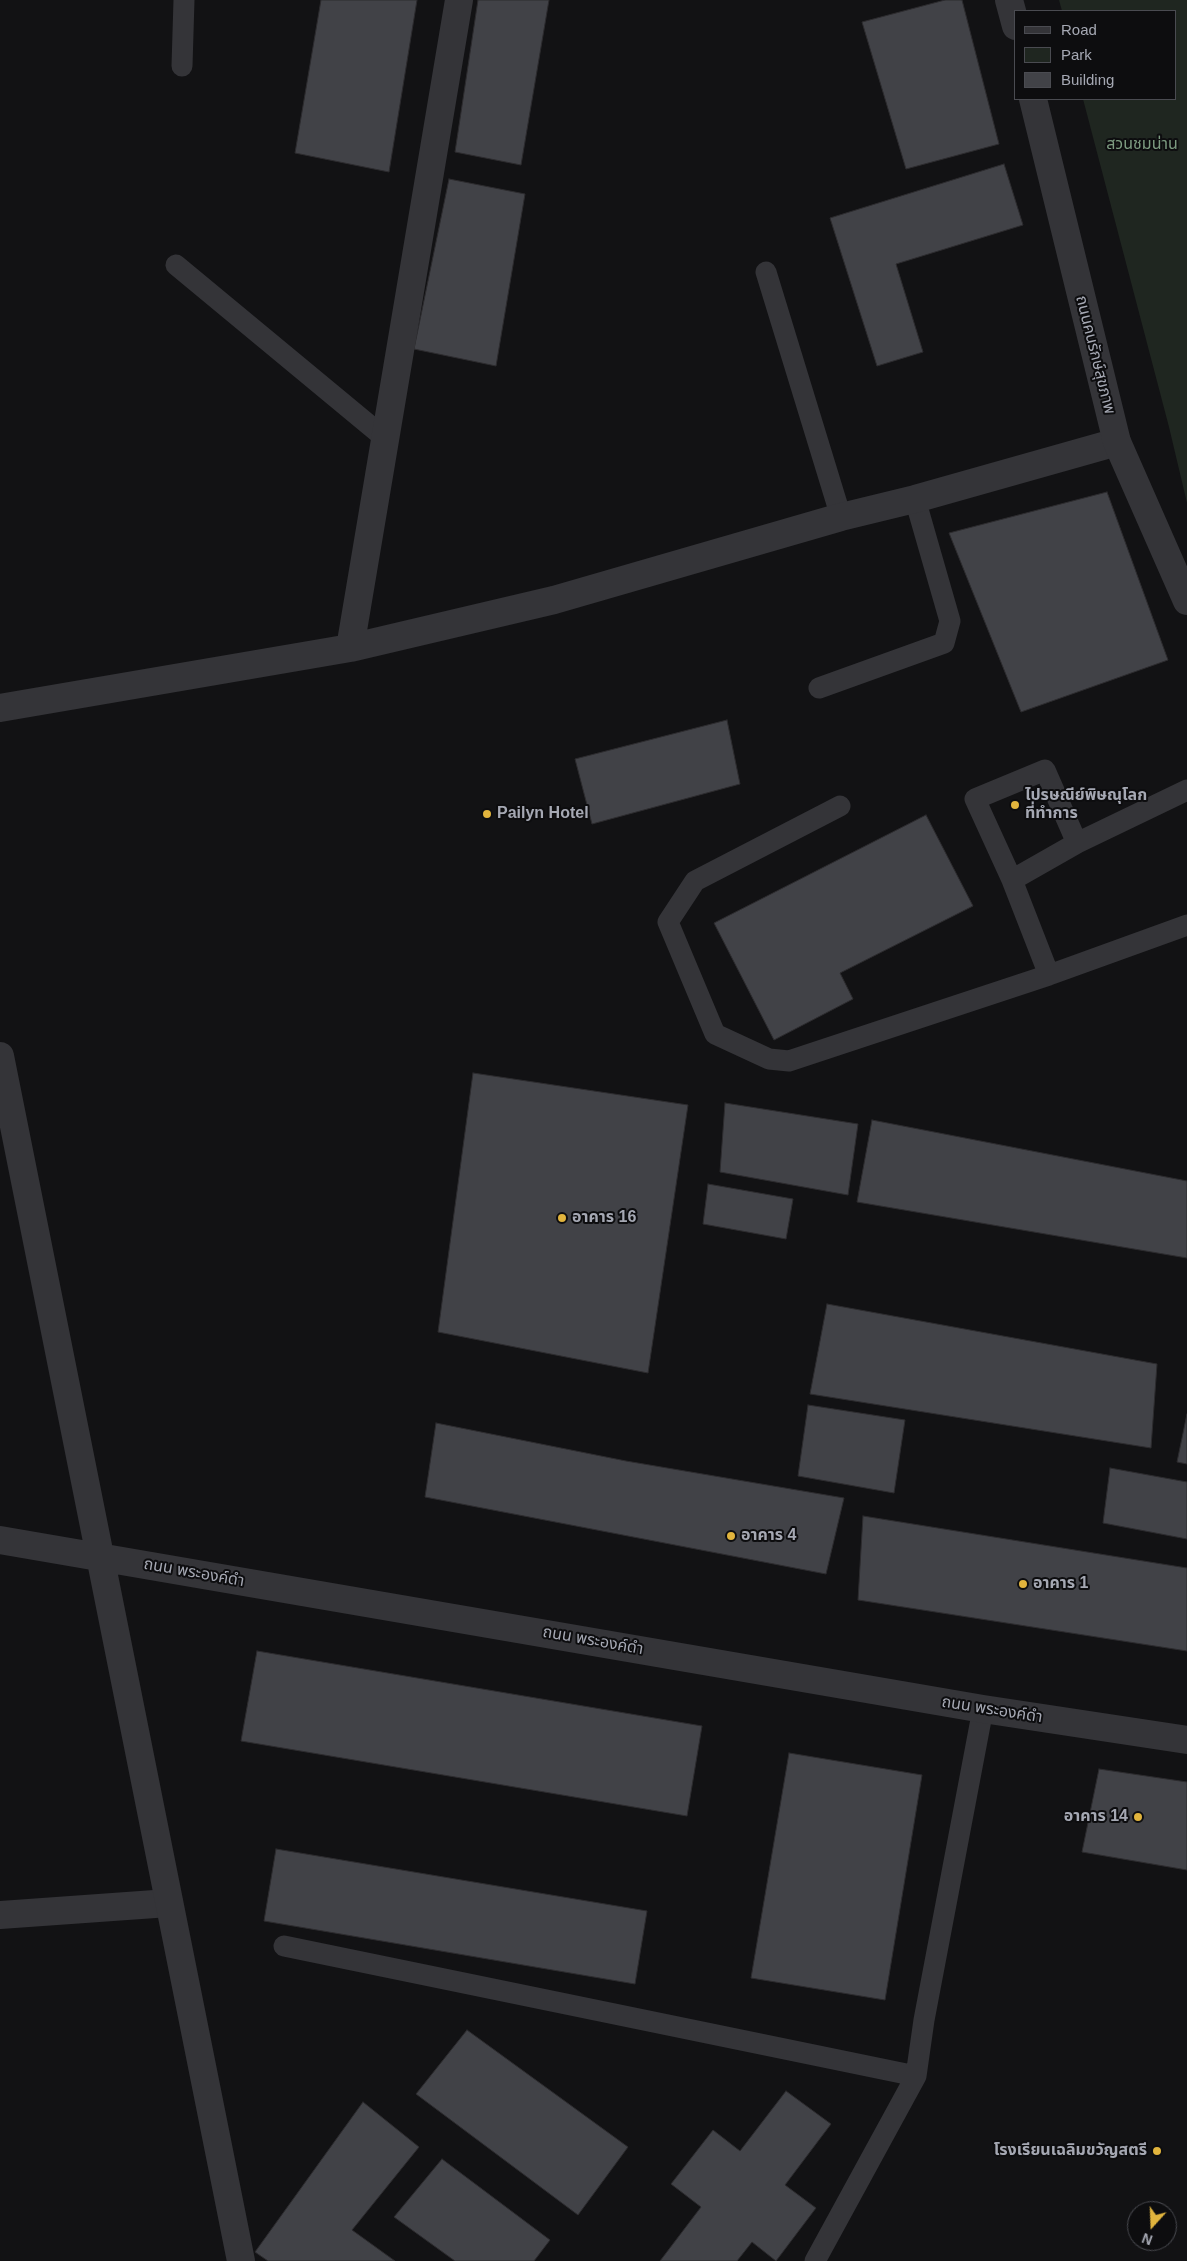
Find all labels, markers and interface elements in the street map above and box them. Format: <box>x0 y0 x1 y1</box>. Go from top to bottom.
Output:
legend <box>1014 10 1177 100</box>
text: Road <box>1061 21 1097 38</box>
text: Park <box>1061 46 1092 63</box>
text: Building <box>1061 71 1114 88</box>
park label: สวนชมน่าน <box>1106 135 1178 155</box>
street label: ถนนคนรักษ์สุขภาพ <box>1071 294 1119 416</box>
place label: ไปรษณีย์พิษณุโลก ที่ทำการ <box>1025 786 1147 824</box>
marker: ไปรษณีย์พิษณุโลก ที่ทำการ <box>1009 799 1021 811</box>
place label: Pailyn Hotel <box>497 804 589 824</box>
marker: Pailyn Hotel <box>481 808 493 820</box>
place label: อาคาร 16 <box>572 1208 636 1228</box>
marker: อาคาร 16 <box>556 1212 568 1224</box>
place label: อาคาร 4 <box>741 1526 796 1546</box>
marker: อาคาร 4 <box>725 1530 737 1542</box>
street label: ถนน พระองค์ดำ <box>142 1555 246 1591</box>
place label: อาคาร 1 <box>1033 1574 1088 1594</box>
marker: อาคาร 1 <box>1017 1578 1029 1590</box>
street label: ถนน พระองค์ดำ <box>541 1623 645 1659</box>
street label: ถนน พระองค์ดำ <box>940 1693 1044 1727</box>
place label: อาคาร 14 <box>1064 1807 1128 1827</box>
marker: อาคาร 14 <box>1132 1811 1144 1823</box>
place label: โรงเรียนเฉลิมขวัญสตรี <box>994 2141 1147 2161</box>
marker: โรงเรียนเฉลิมขวัญสตรี <box>1151 2145 1163 2157</box>
north arrow <box>1127 2201 1177 2251</box>
text: N <box>1140 2230 1155 2248</box>

